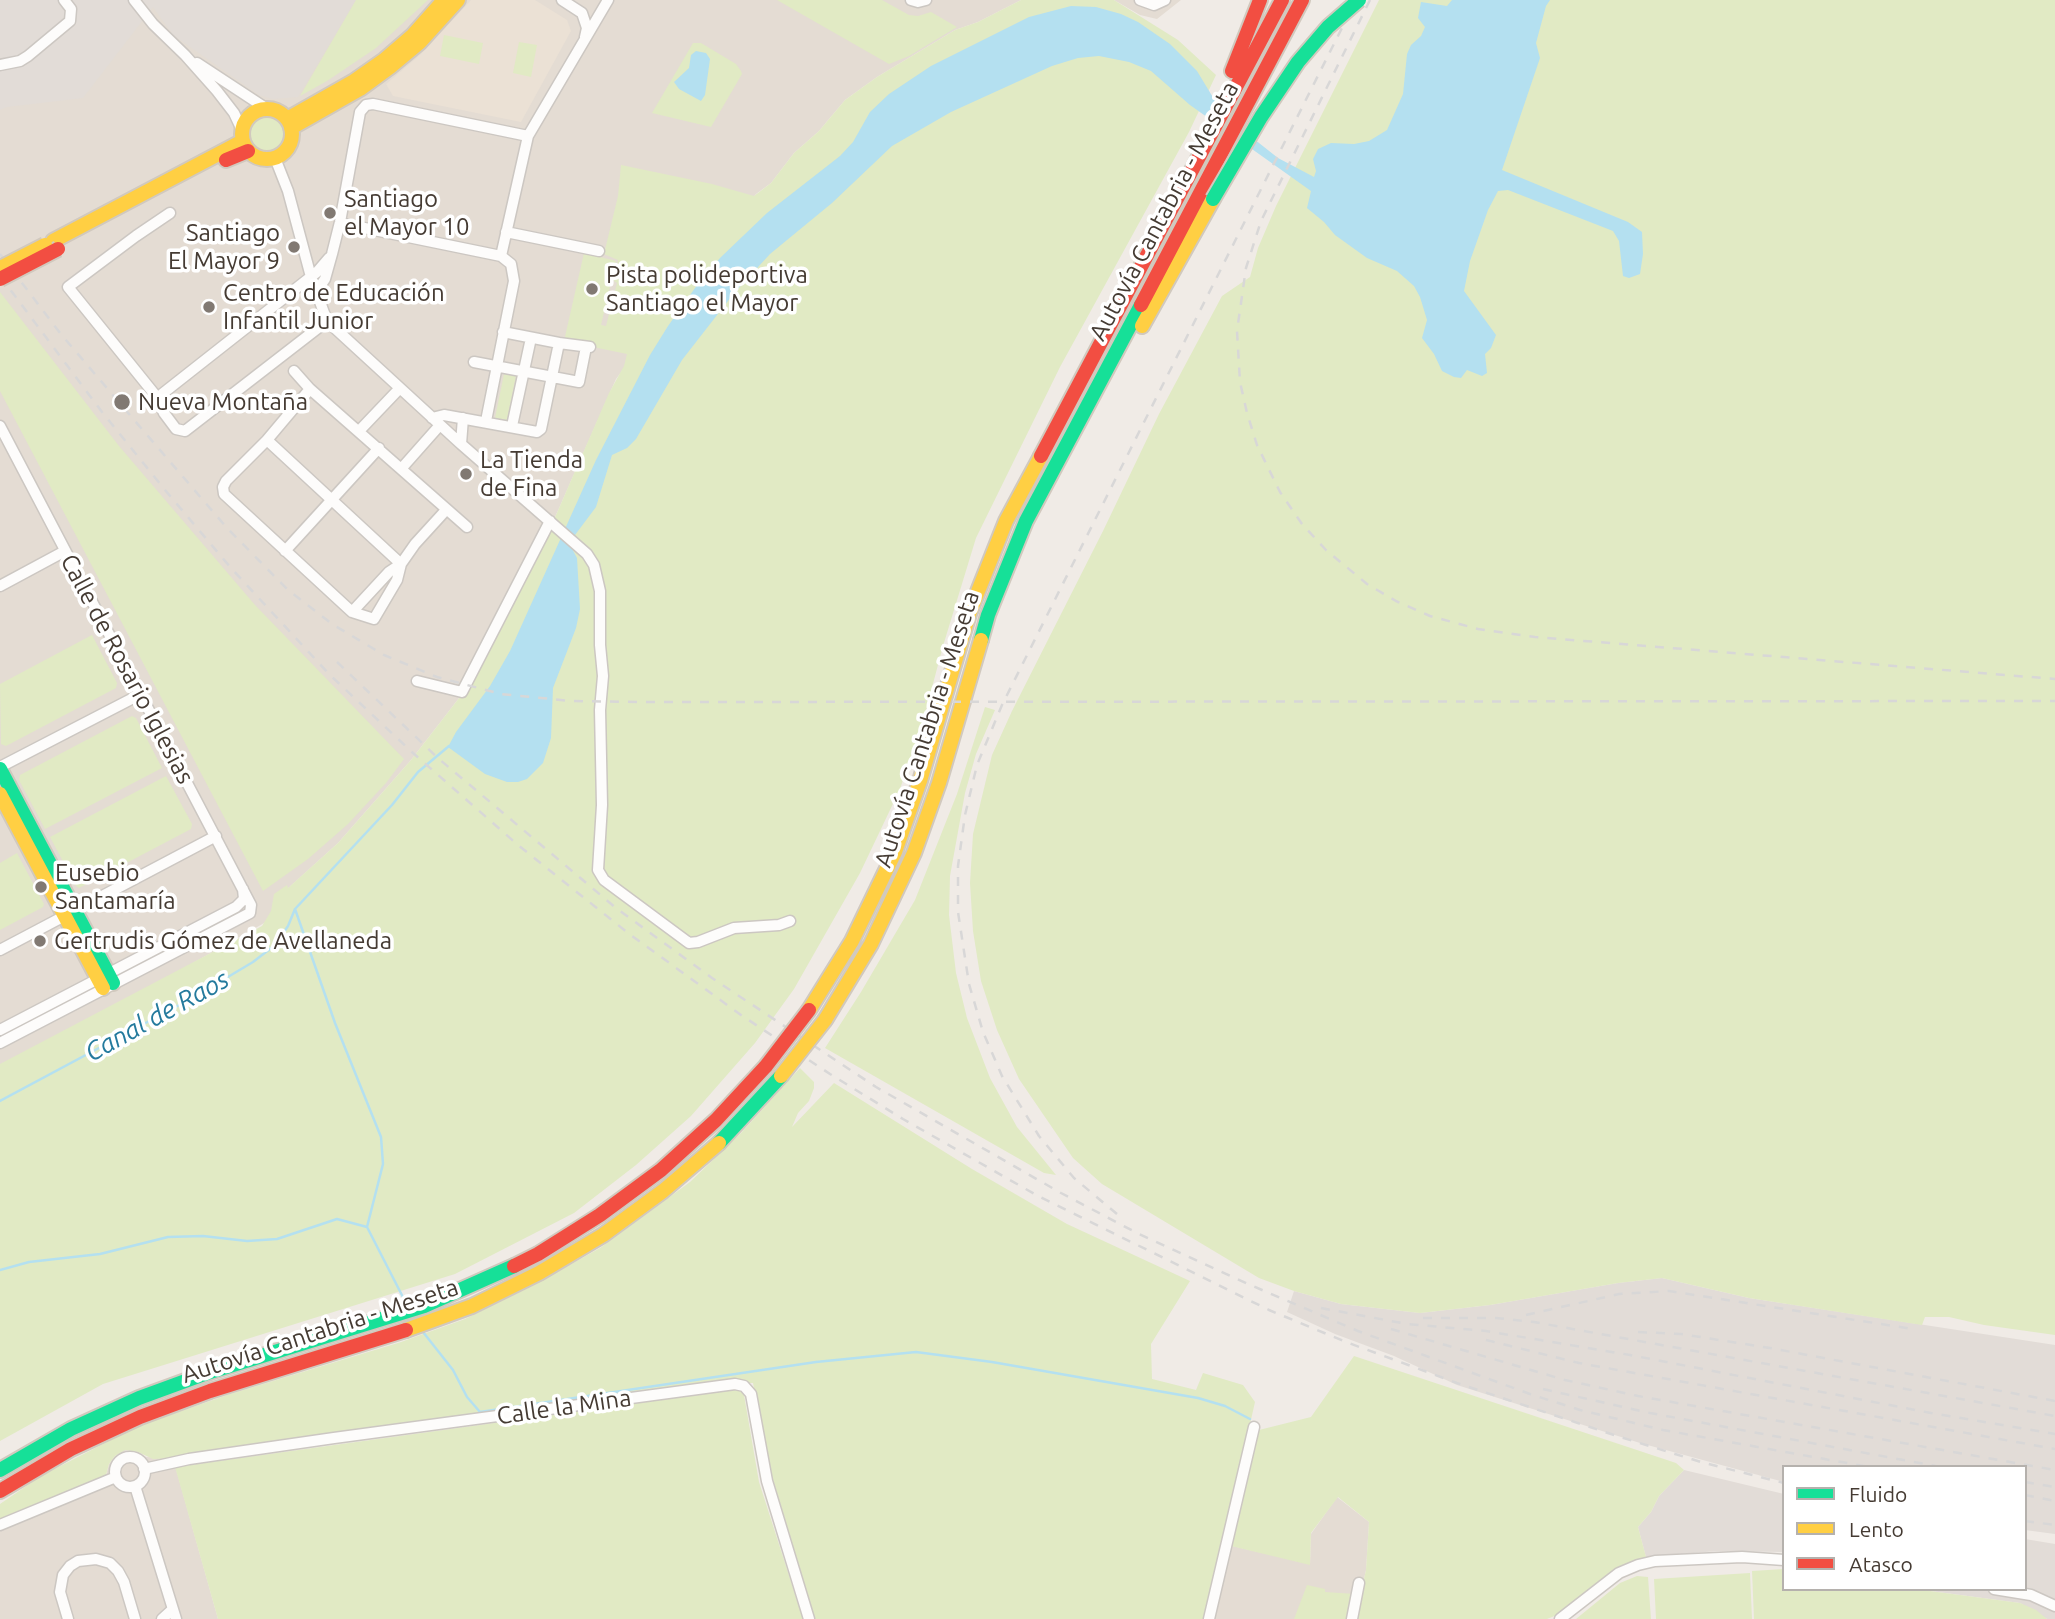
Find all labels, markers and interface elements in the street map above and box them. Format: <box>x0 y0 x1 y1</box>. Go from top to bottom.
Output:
street label: Autovía Cantabria - Meseta <box>1083 77 1245 345</box>
place label: Santiago el Mayor 10 <box>344 185 469 241</box>
marker: Santiago el Mayor 10 <box>322 205 338 221</box>
place label: Santiago El Mayor 9 <box>168 219 280 275</box>
marker: Santiago El Mayor 9 <box>286 239 302 255</box>
place label: Pista polideportiva Santiago el Mayor <box>606 261 808 317</box>
place label: Centro de Educación Infantil Junior <box>223 279 445 335</box>
marker: Pista polideportiva Santiago el Mayor <box>584 281 600 297</box>
marker: Centro de Educación Infantil Junior <box>201 299 217 315</box>
place label: Nueva Montaña <box>138 388 308 416</box>
marker: Nueva Montaña <box>112 392 132 412</box>
place label: La Tienda de Fina <box>480 446 583 502</box>
marker: La Tienda de Fina <box>458 466 474 482</box>
street label: Calle de Rosario Iglesias <box>54 549 200 789</box>
street label: Autovía Cantabria - Meseta <box>869 587 985 871</box>
place label: Eusebio Santamaría <box>55 859 176 915</box>
marker: Eusebio Santamaría <box>33 879 49 895</box>
place label: Gertrudis Gómez de Avellaneda <box>54 927 392 955</box>
marker: Gertrudis Gómez de Avellaneda <box>32 933 48 949</box>
water label: Canal de Raos <box>80 964 234 1068</box>
street label: Autovía Cantabria - Meseta <box>178 1273 462 1389</box>
street label: Calle la Mina <box>495 1383 633 1431</box>
legend <box>1782 1465 2027 1591</box>
text: Fluido <box>1849 1482 1907 1506</box>
text: Lento <box>1849 1517 1904 1541</box>
text: Atasco <box>1849 1552 1913 1576</box>

